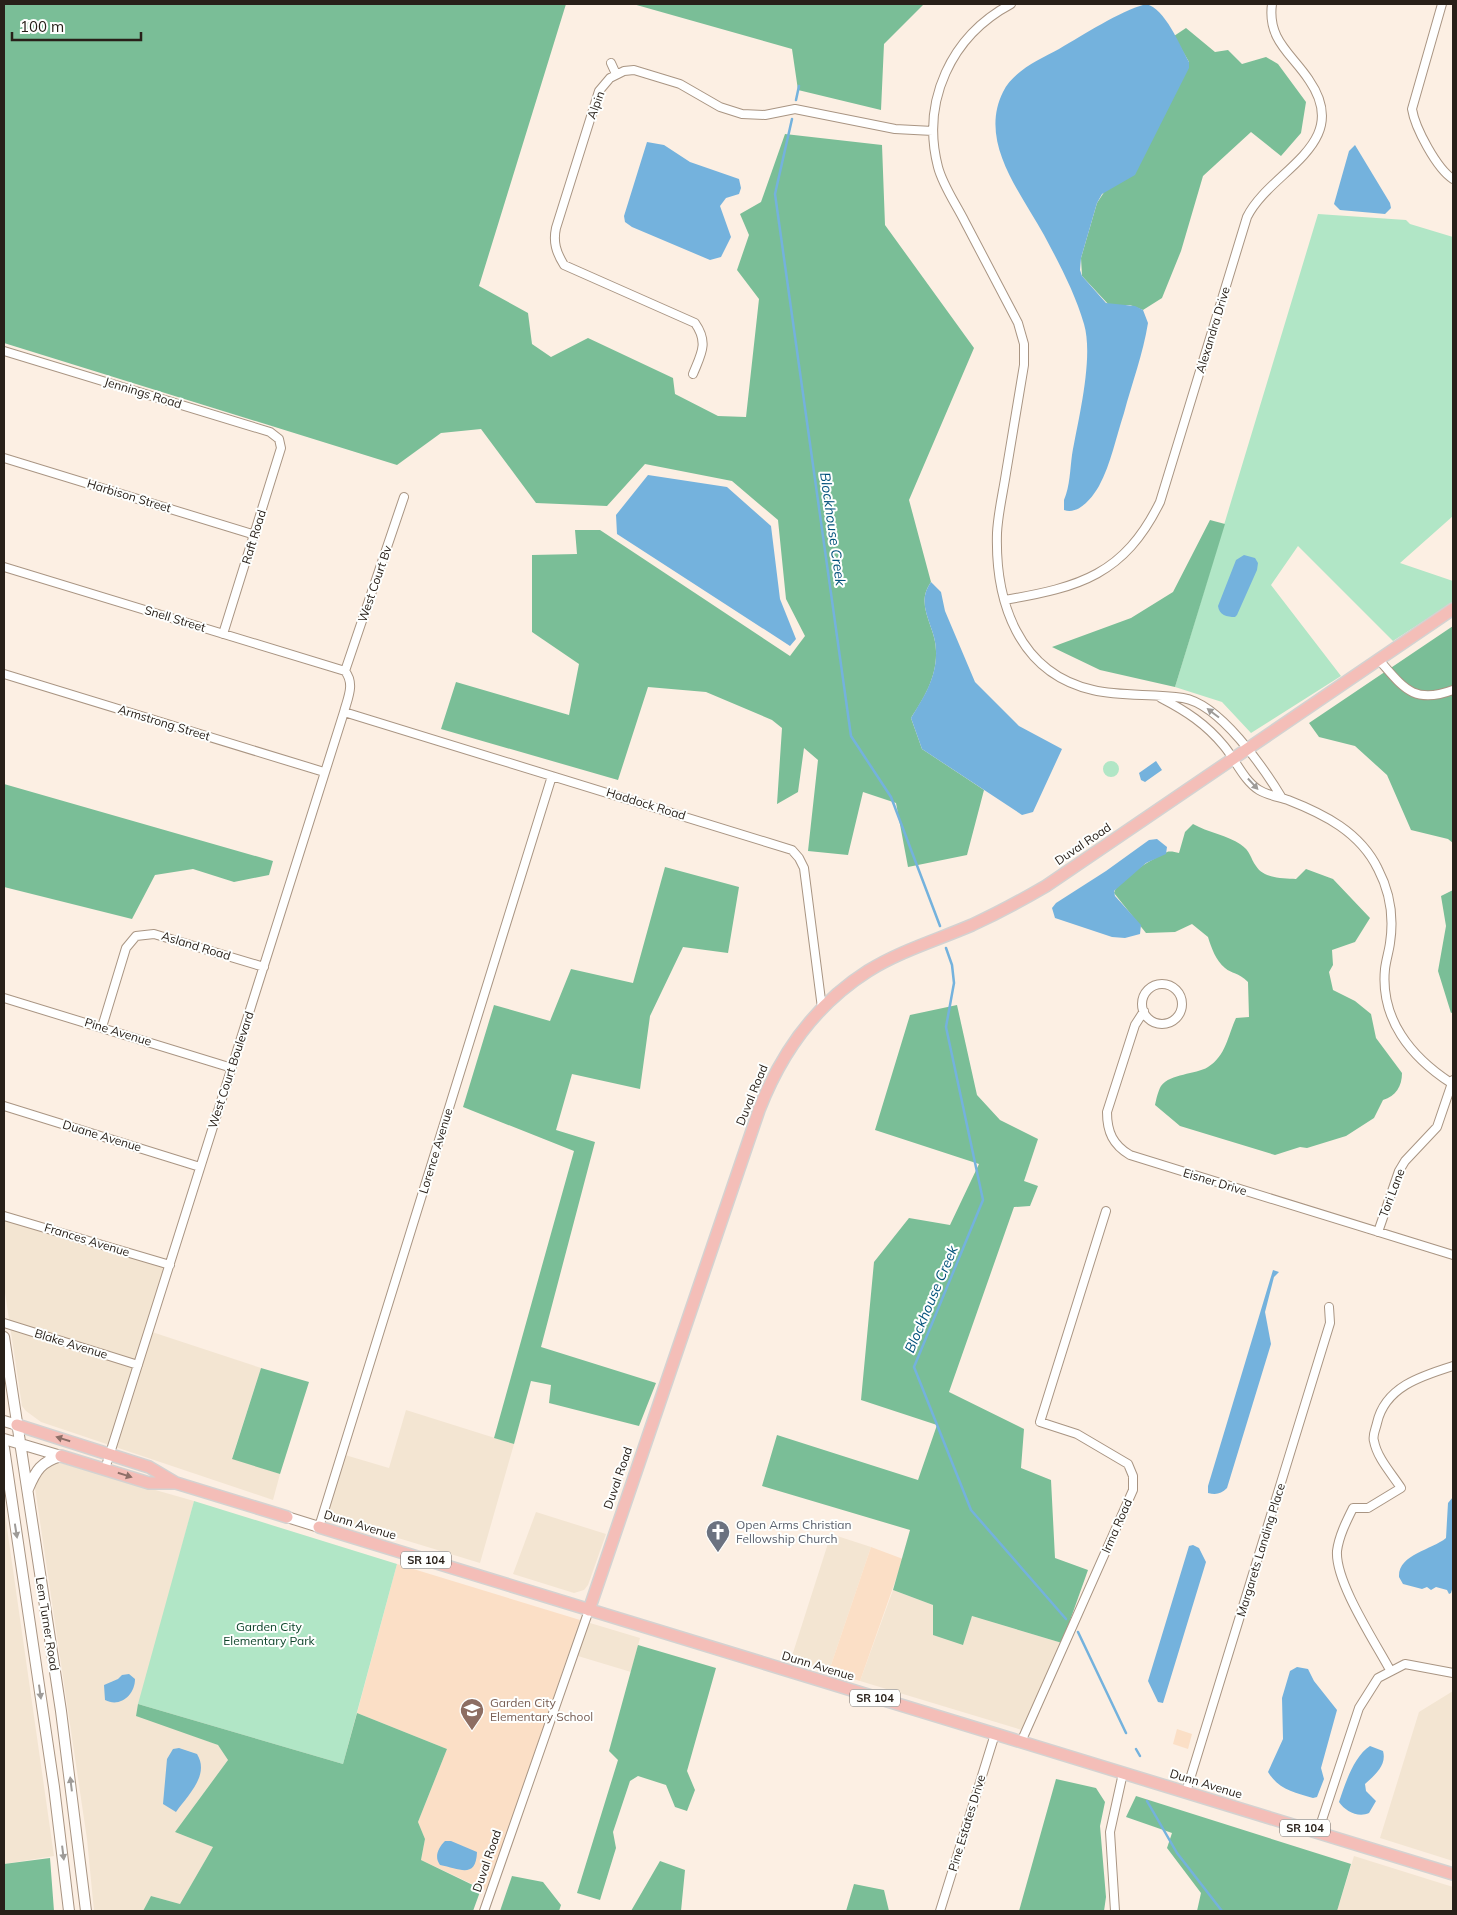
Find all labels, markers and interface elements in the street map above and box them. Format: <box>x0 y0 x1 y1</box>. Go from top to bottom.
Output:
scale bar <box>12 10 141 42</box>
text: 100 m <box>20 17 64 36</box>
street label: Alpin <box>584 89 607 121</box>
street label: Alexandra Drive <box>1192 285 1233 375</box>
street label: Jennings Road <box>103 374 184 411</box>
water label: Blockhouse Creek <box>816 471 850 588</box>
street label: Harbison Street <box>85 476 173 515</box>
street label: Raft Road <box>238 508 269 566</box>
street label: West Court Bv <box>354 543 395 624</box>
street label: Snell Street <box>143 602 207 635</box>
street label: Armstrong Street <box>116 701 212 744</box>
one-way arrow <box>1206 708 1220 718</box>
one-way arrow <box>1247 778 1259 790</box>
street label: Haddock Road <box>605 784 688 823</box>
street label: Duval Road <box>1052 819 1114 868</box>
street label: Asland Road <box>160 928 233 963</box>
street label: West Court Boulevard <box>205 1009 257 1130</box>
street label: Pine Avenue <box>83 1014 153 1049</box>
street label: Duval Road <box>732 1062 771 1128</box>
street label: Lorence Avenue <box>415 1106 456 1195</box>
street label: Duane Avenue <box>61 1116 143 1155</box>
street label: Eisner Drive <box>1181 1165 1249 1198</box>
street label: Tori Lane <box>1375 1166 1408 1219</box>
street label: Frances Avenue <box>43 1219 132 1260</box>
water label: Blockhouse Creek <box>900 1242 962 1355</box>
street label: Blake Avenue <box>33 1325 110 1362</box>
one-way arrow <box>56 1435 71 1443</box>
street label: Duval Road <box>600 1445 635 1511</box>
one-way arrow <box>117 1472 132 1480</box>
street label: Margarets Landing Place <box>1233 1481 1288 1618</box>
street label: Irma Road <box>1098 1496 1135 1555</box>
street label: Dunn Avenue <box>322 1506 398 1543</box>
place label: Open Arms Christian Fellowship Church <box>736 1517 852 1546</box>
church icon: Open Arms Christian Fellowship Church <box>705 1519 731 1553</box>
one-way arrow <box>13 1523 21 1539</box>
road number: SR 104 <box>401 1552 451 1568</box>
street label: Lem Turner Road <box>33 1576 62 1672</box>
park label: Garden City Elementary Park <box>223 1619 316 1648</box>
street label: Dunn Avenue <box>780 1647 856 1684</box>
one-way arrow <box>37 1684 45 1700</box>
road number: SR 104 <box>850 1690 900 1706</box>
place label: Garden City Elementary School <box>490 1695 593 1724</box>
school or university icon: Garden City Elementary School <box>459 1697 485 1731</box>
street label: Dunn Avenue <box>1168 1765 1244 1802</box>
street label: Pine Estates Drive <box>945 1773 988 1873</box>
one-way arrow <box>67 1776 75 1792</box>
road number: SR 104 <box>1280 1820 1330 1836</box>
street label: Duval Road <box>469 1828 504 1894</box>
one-way arrow <box>59 1845 67 1861</box>

